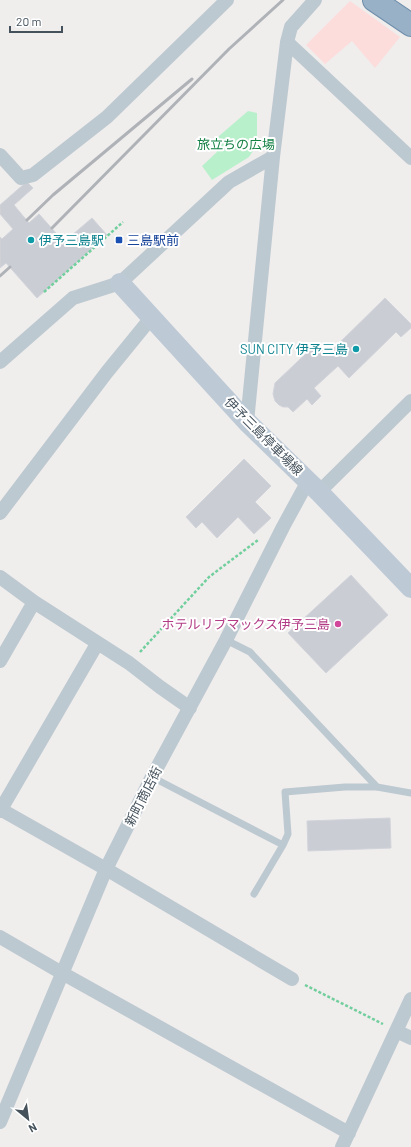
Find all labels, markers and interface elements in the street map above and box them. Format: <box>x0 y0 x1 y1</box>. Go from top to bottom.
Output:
scale bar <box>10 8 62 34</box>
text: 20 m <box>16 14 42 28</box>
park label: 旅立ちの広場 <box>197 136 275 152</box>
place label: 伊予三島駅 <box>39 232 104 248</box>
place label: 三島駅前 <box>127 232 179 248</box>
marker: 伊予三島駅 <box>26 235 36 245</box>
marker: 三島駅前 <box>114 235 124 245</box>
place label: SUN CITY 伊予三島 <box>240 341 348 357</box>
marker: SUN CITY 伊予三島 <box>351 344 361 354</box>
street label: 伊予三島停車場線 <box>222 394 306 478</box>
place label: ホテルリブマックス伊予三島 <box>161 616 330 632</box>
marker: ホテルリブマックス伊予三島 <box>333 619 343 629</box>
street label: 新町商店街 <box>121 763 165 829</box>
north arrow <box>8 1099 48 1139</box>
text: N <box>27 1121 39 1136</box>

